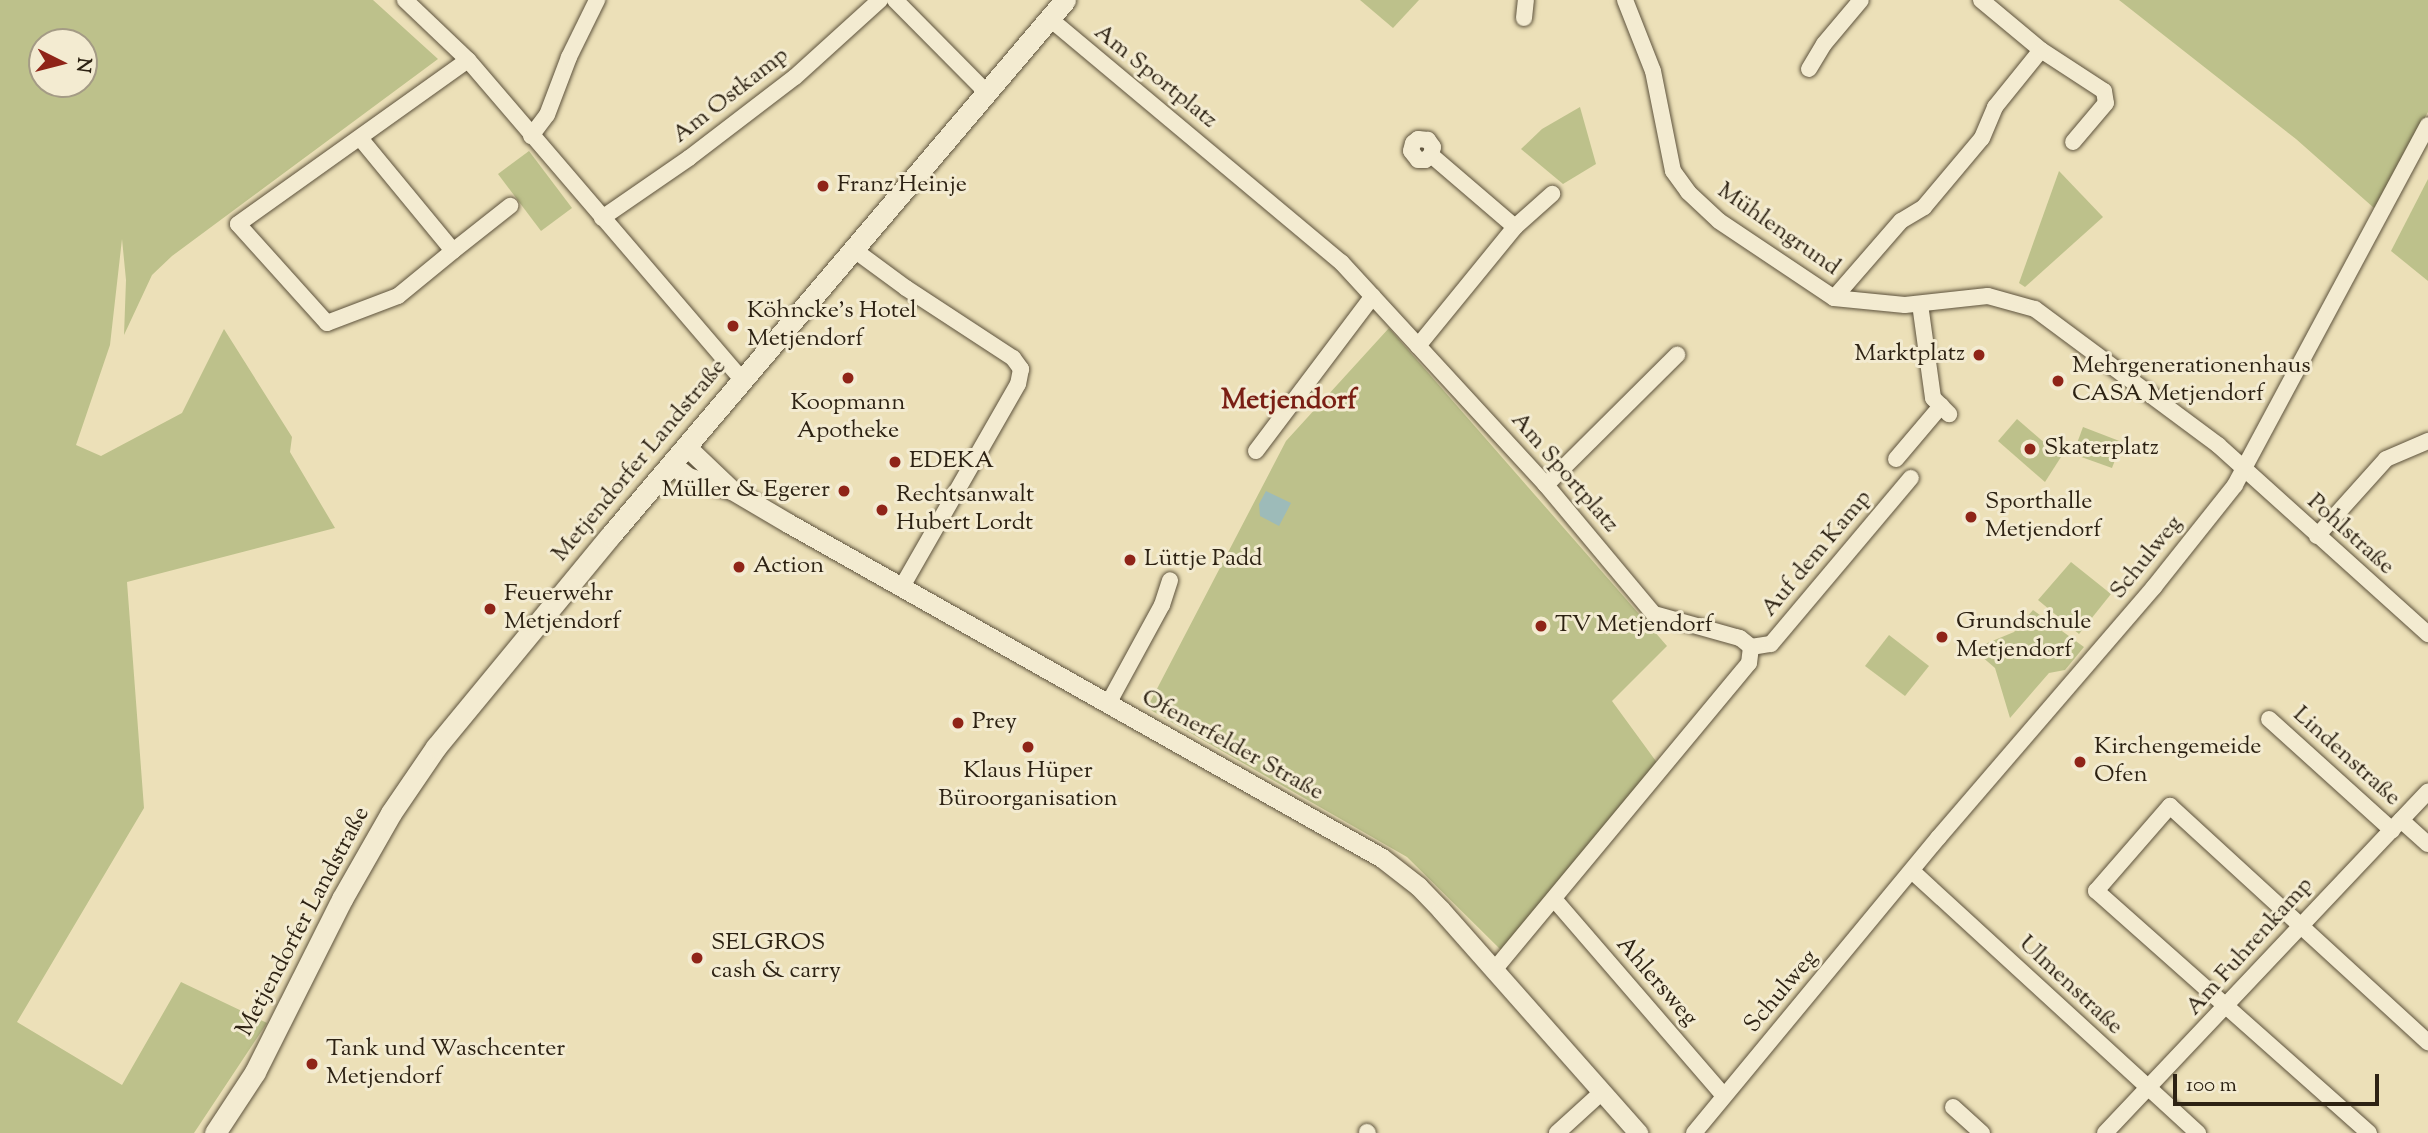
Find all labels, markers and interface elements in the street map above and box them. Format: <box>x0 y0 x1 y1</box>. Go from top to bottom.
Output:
street label: Am Sportplatz <box>1087 18 1223 136</box>
north arrow <box>28 28 98 98</box>
street label: Am Ostkamp <box>667 42 795 150</box>
text: N <box>68 56 97 74</box>
place label: Franz Heinje <box>837 172 967 200</box>
street label: Mühlengrund <box>1711 177 1845 283</box>
marker: Franz Heinje <box>815 178 831 194</box>
place label: Köhncke's Hotel Metjendorf <box>747 298 917 354</box>
marker: Köhncke's Hotel Metjendorf <box>725 318 741 334</box>
place label: Marktplatz <box>1854 341 1965 369</box>
marker: Marktplatz <box>1971 347 1987 363</box>
place label: Mehrgenerationenhaus CASA Metjendorf <box>2072 353 2311 409</box>
street label: Metjendorfer Landstraße <box>547 354 733 568</box>
marker: Koopmann Apotheke <box>840 370 856 386</box>
marker: Mehrgenerationenhaus CASA Metjendorf <box>2050 373 2066 389</box>
district label: Metjendorf <box>1221 384 1357 418</box>
place label: Koopmann Apotheke <box>791 390 905 446</box>
street label: Am Sportplatz <box>1504 407 1624 539</box>
place label: Skaterplatz <box>2044 435 2159 463</box>
marker: Skaterplatz <box>2022 441 2038 457</box>
place label: EDEKA <box>909 448 994 476</box>
marker: EDEKA <box>887 454 903 470</box>
place label: Müller & Egerer <box>662 477 830 505</box>
place label: Rechtsanwalt Hubert Lordt <box>896 482 1034 538</box>
marker: Müller & Egerer <box>836 483 852 499</box>
street label: Auf dem Kamp <box>1756 485 1878 623</box>
street label: Pohlstraße <box>2300 488 2400 582</box>
place label: Sporthalle Metjendorf <box>1985 489 2102 545</box>
marker: Rechtsanwalt Hubert Lordt <box>874 502 890 518</box>
marker: Sporthalle Metjendorf <box>1963 509 1979 525</box>
street label: Schulweg <box>2105 510 2189 606</box>
place label: Lüttje Padd <box>1144 546 1263 574</box>
marker: Lüttje Padd <box>1122 552 1138 568</box>
place label: Action <box>753 553 824 581</box>
marker: Action <box>731 559 747 575</box>
place label: Feuerwehr Metjendorf <box>504 581 621 637</box>
marker: Feuerwehr Metjendorf <box>482 601 498 617</box>
place label: Grundschule Metjendorf <box>1956 609 2091 665</box>
place label: TV Metjendorf <box>1555 612 1713 640</box>
marker: TV Metjendorf <box>1533 618 1549 634</box>
marker: Grundschule Metjendorf <box>1934 629 1950 645</box>
street label: Ofenerfelder Straße <box>1136 684 1328 808</box>
street label: Lindenstraße <box>2286 701 2406 813</box>
place label: Prey <box>972 709 1017 737</box>
marker: Prey <box>950 715 966 731</box>
place label: Kirchengemeide Ofen <box>2094 734 2262 790</box>
marker: Klaus Hüper Büroorganisation <box>1020 739 1036 755</box>
marker: Kirchengemeide Ofen <box>2072 754 2088 770</box>
place label: Klaus Hüper Büroorganisation <box>938 758 1118 814</box>
street label: Metjendorfer Landstraße <box>231 802 377 1042</box>
street label: Am Fuhrenkamp <box>2180 872 2320 1022</box>
place label: SELGROS cash & carry <box>711 930 841 986</box>
street label: Ulmenstraße <box>2012 930 2128 1042</box>
street label: Ahlersweg <box>1609 931 1703 1033</box>
street label: Schulweg <box>1739 945 1825 1039</box>
marker: SELGROS cash & carry <box>689 950 705 966</box>
place label: Tank und Waschcenter Metjendorf <box>326 1036 565 1092</box>
marker: Tank und Waschcenter Metjendorf <box>304 1056 320 1072</box>
scale bar <box>2176 1060 2382 1104</box>
text: 100 m <box>2186 1071 2237 1101</box>

